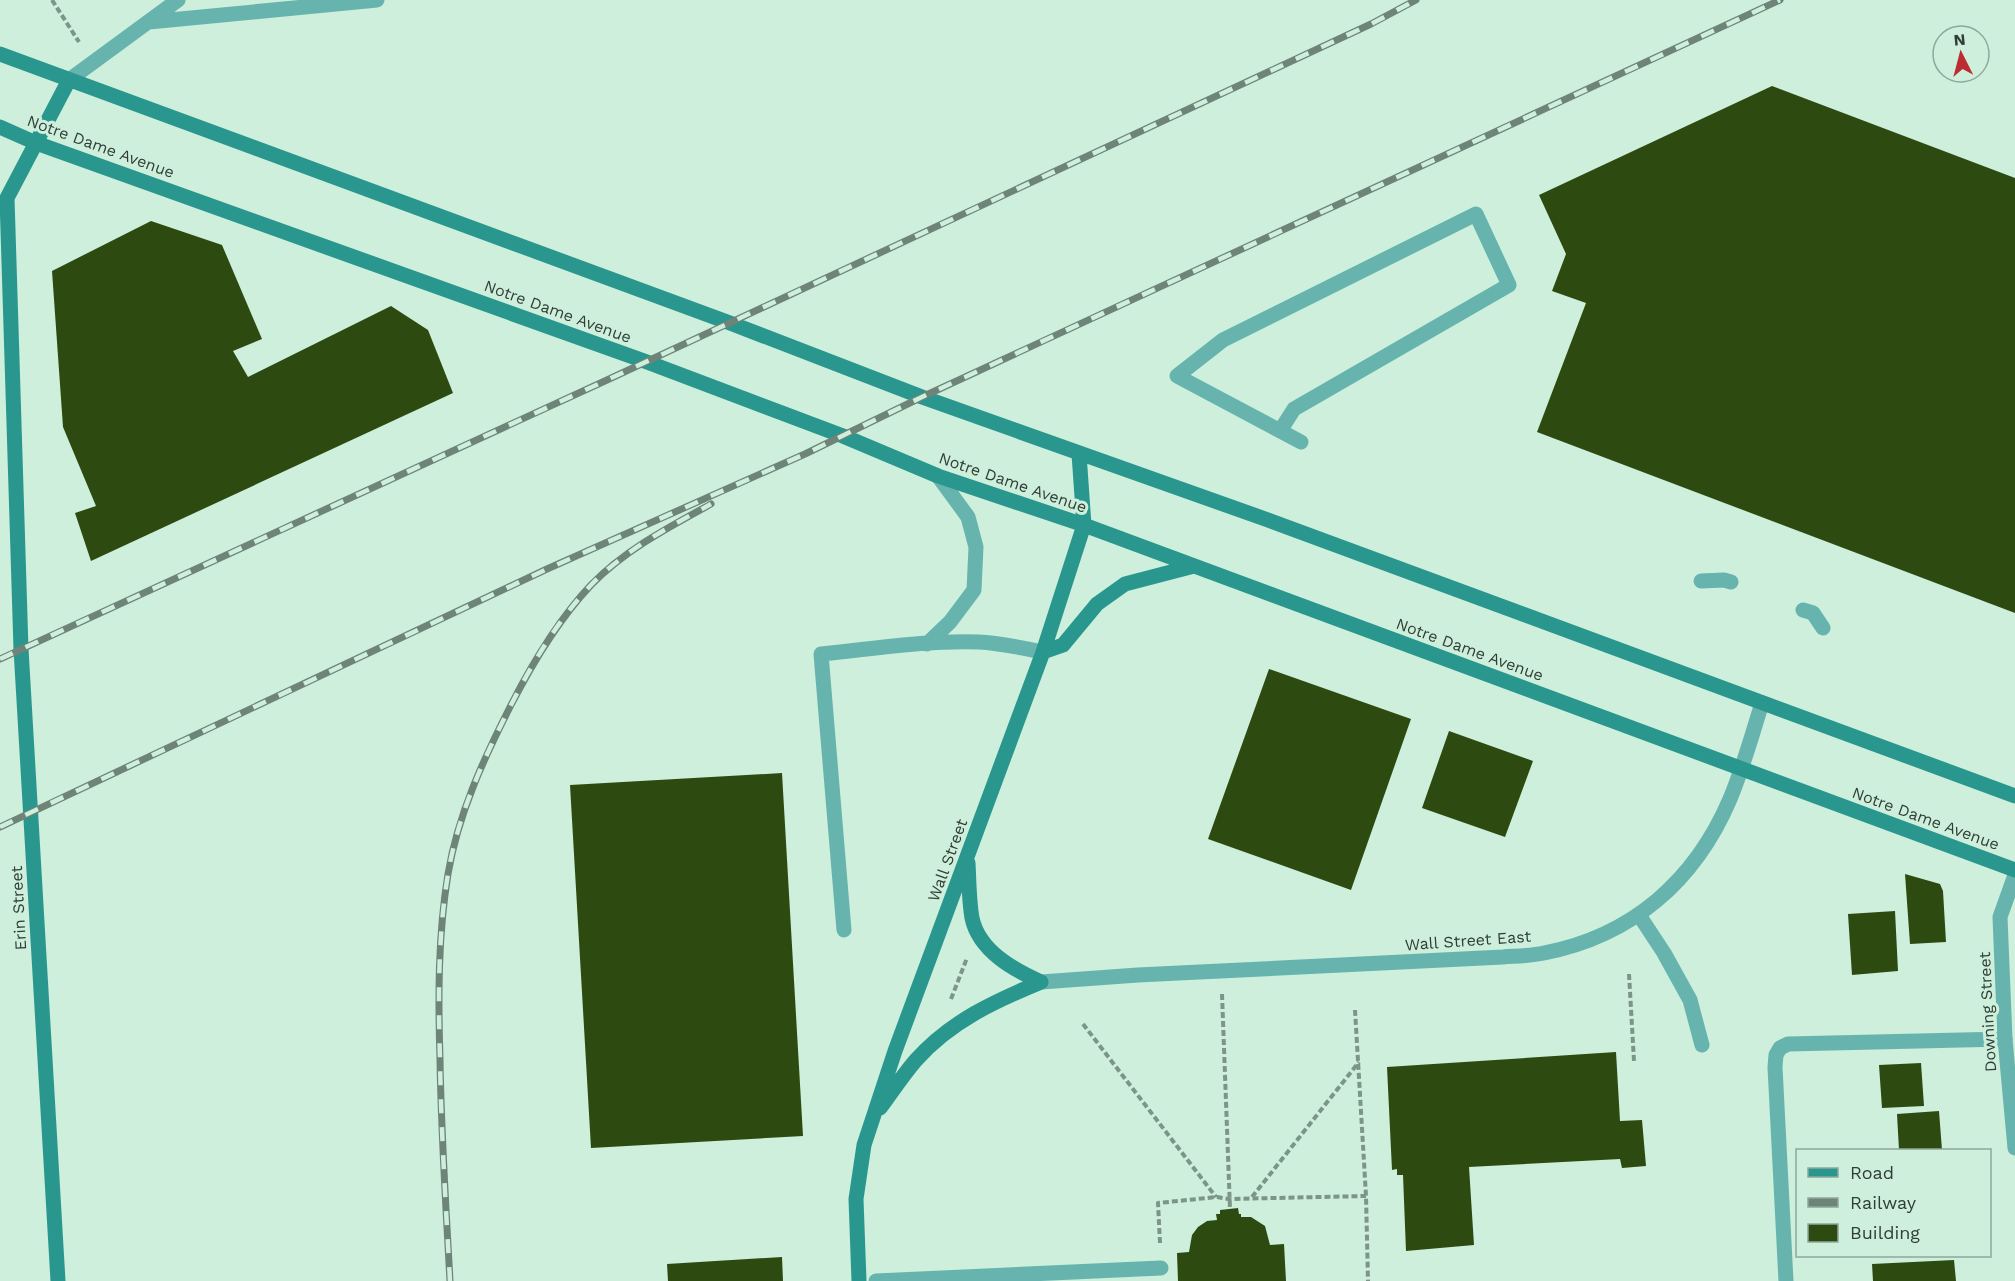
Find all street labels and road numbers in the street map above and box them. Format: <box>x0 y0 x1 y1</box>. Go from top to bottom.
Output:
street label: Notre Dame Avenue <box>25 111 177 182</box>
street label: Notre Dame Avenue <box>482 276 634 347</box>
street label: Notre Dame Avenue <box>936 448 1089 517</box>
street label: Notre Dame Avenue <box>1394 614 1546 685</box>
street label: Notre Dame Avenue <box>1850 783 2002 854</box>
street label: Wall Street <box>924 816 971 904</box>
street label: Erin Street <box>7 865 30 951</box>
street label: Wall Street East <box>1404 927 1532 954</box>
street label: Downing Street <box>1975 951 2000 1073</box>

